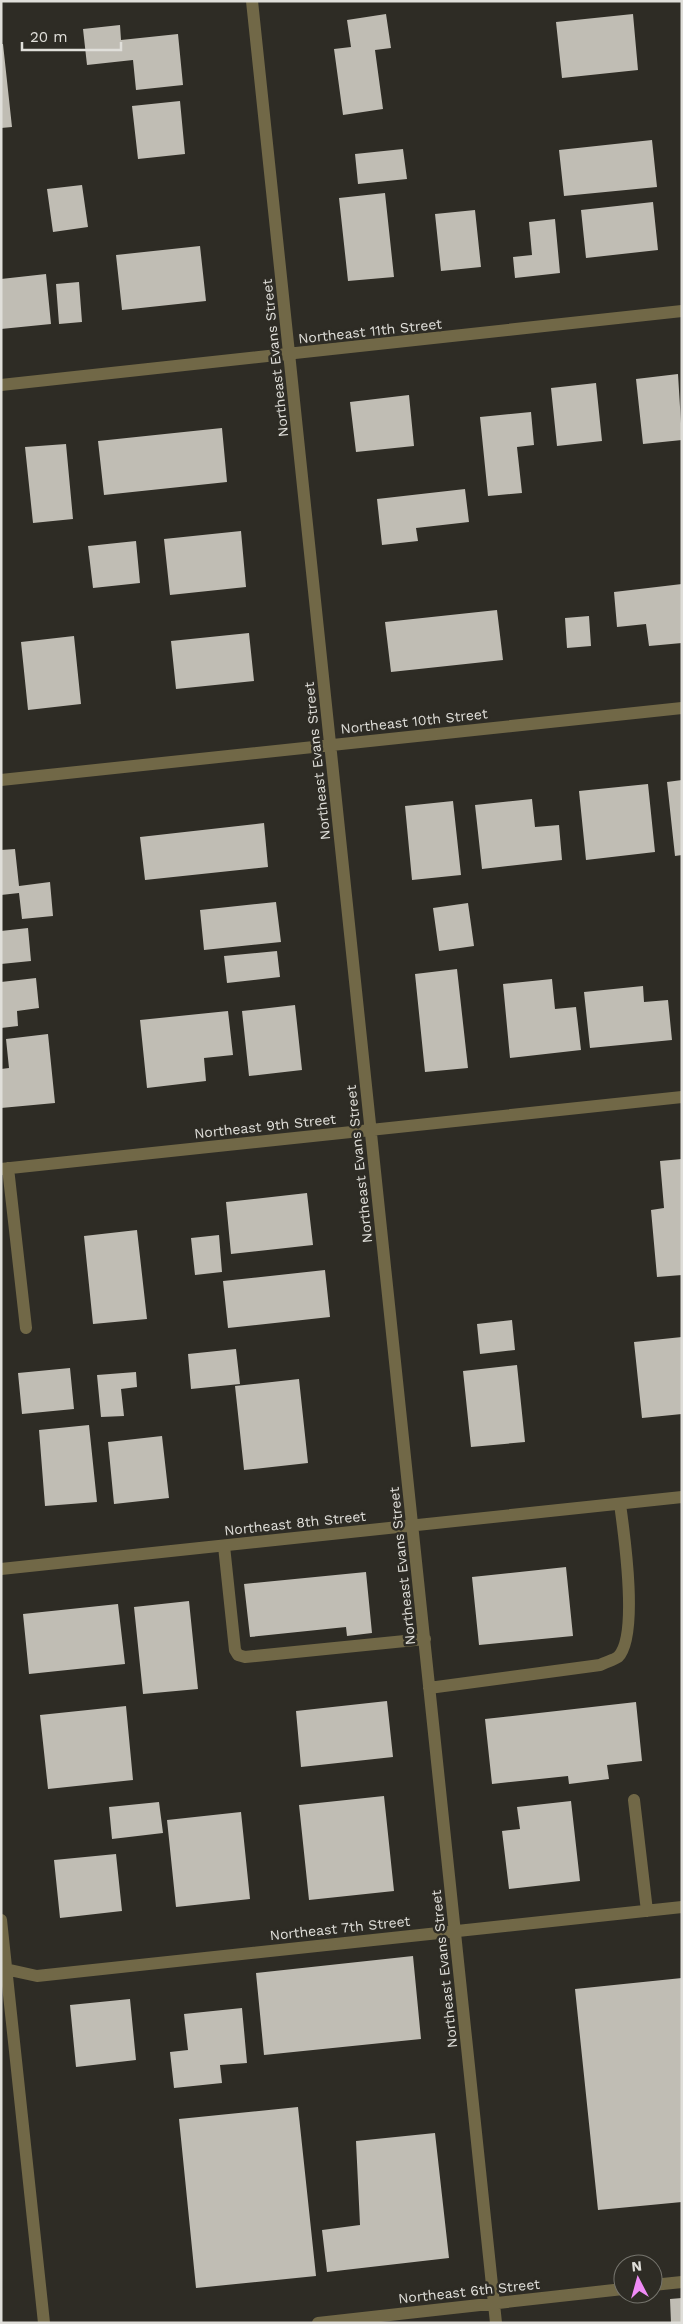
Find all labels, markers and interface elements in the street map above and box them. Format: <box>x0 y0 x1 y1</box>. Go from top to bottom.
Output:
scale bar <box>22 20 121 52</box>
text: 20 m <box>30 28 68 46</box>
street label: Northeast Evans Street <box>259 278 291 438</box>
street label: Northeast 11th Street <box>297 315 443 347</box>
street label: Northeast Evans Street <box>301 681 333 841</box>
street label: Northeast 10th Street <box>340 705 488 737</box>
street label: Northeast Evans Street <box>343 1084 375 1244</box>
street label: Northeast 9th Street <box>193 1111 337 1141</box>
street label: Northeast Evans Street <box>386 1486 418 1646</box>
street label: Northeast 8th Street <box>223 1508 367 1538</box>
street label: Northeast Evans Street <box>428 1889 460 2049</box>
street label: Northeast 7th Street <box>269 1913 411 1943</box>
north arrow <box>613 2254 663 2304</box>
text: N <box>631 2258 643 2275</box>
street label: Northeast 6th Street <box>397 2276 541 2306</box>

